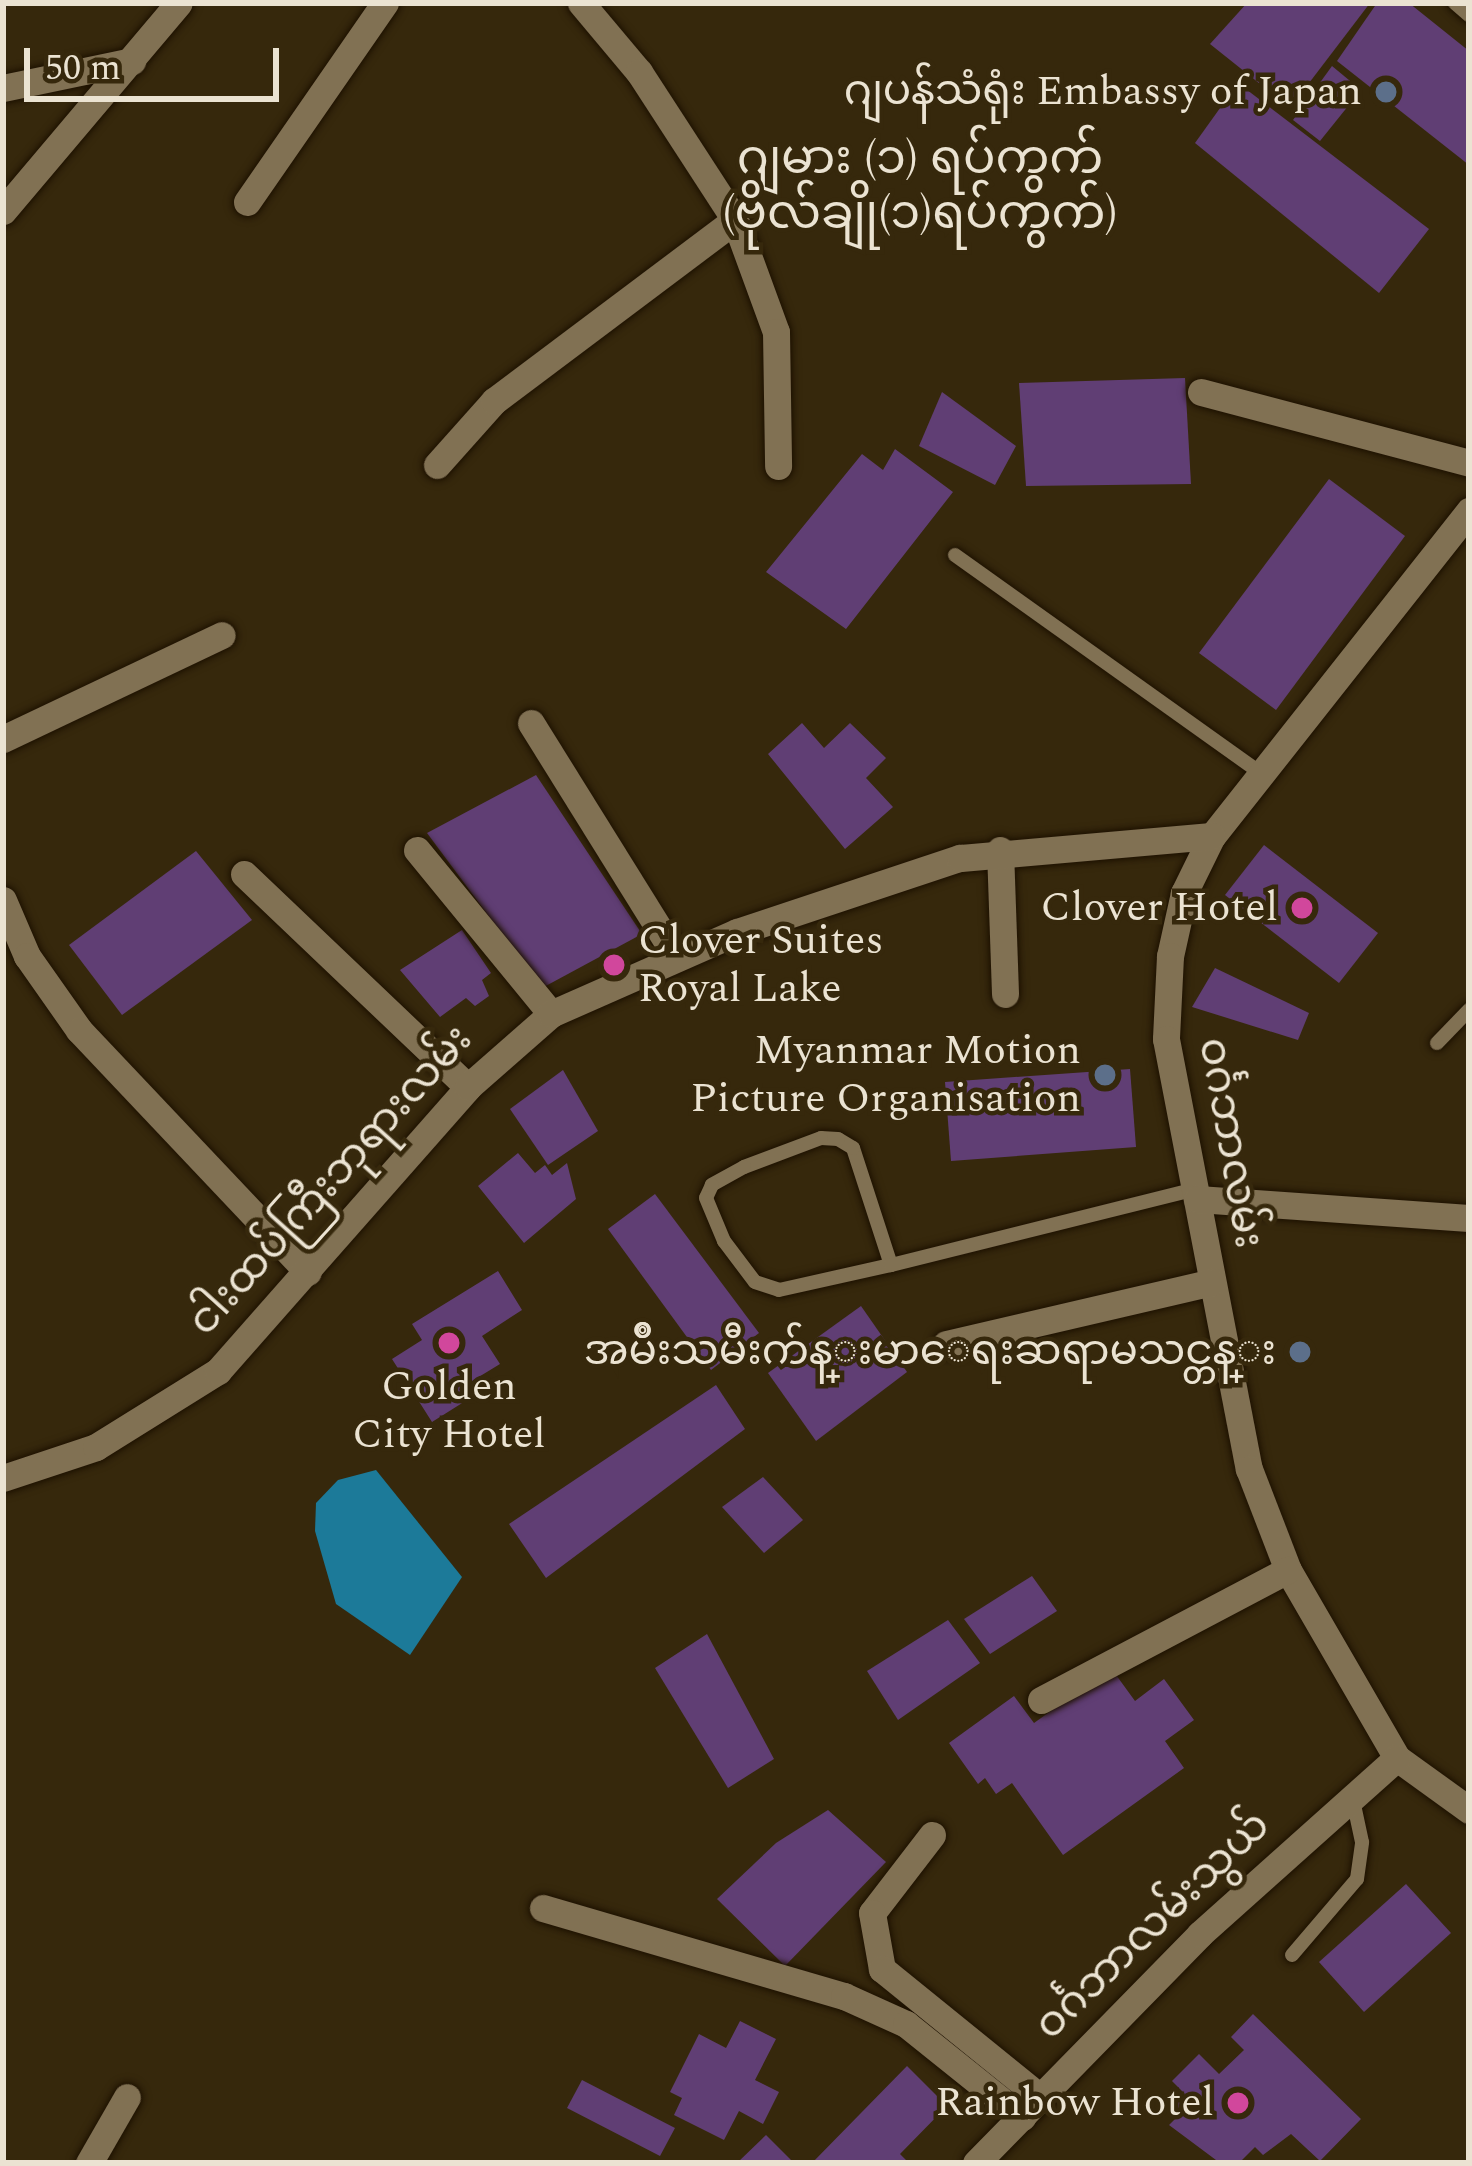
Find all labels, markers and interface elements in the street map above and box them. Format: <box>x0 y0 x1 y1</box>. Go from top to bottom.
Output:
scale bar <box>30 24 285 98</box>
text: 50 m <box>45 41 121 96</box>
place label: ဂျပန်သံရုံး Embassy of Japan <box>844 67 1362 117</box>
marker: ဂျပန်သံရုံး Embassy of Japan <box>1373 79 1399 105</box>
district label: ဂျမား (၁) ရပ်ကွက် (ဗိုလ်ချို(၁)ရပ်ကွက်) <box>722 129 1118 242</box>
place label: Clover Hotel <box>1041 883 1278 933</box>
marker: Clover Hotel <box>1289 895 1315 921</box>
place label: Clover Suites Royal Lake <box>638 916 884 1014</box>
marker: Clover Suites Royal Lake <box>601 952 627 978</box>
street label: ငါးထပ်ကြီးဘုရားလမ်း <box>178 1015 484 1347</box>
place label: Myanmar Motion Picture Organisation <box>690 1026 1081 1124</box>
street label: ဝင်္ဂဘာလမ်း <box>1187 1034 1273 1252</box>
marker: Myanmar Motion Picture Organisation <box>1092 1062 1118 1088</box>
place label: အမ်ိဳးသမီးက်န္းမာေရးဆရာမသင္တန္း <box>584 1327 1276 1377</box>
marker: Golden City Hotel <box>436 1330 462 1356</box>
marker: အမ်ိဳးသမီးက်န္းမာေရးဆရာမသင္တန္း <box>1287 1339 1313 1365</box>
place label: Golden City Hotel <box>352 1362 546 1460</box>
street label: ဝင်္ဂဘာလမ်းသွယ် <box>1025 1801 1281 2051</box>
place label: Rainbow Hotel <box>935 2078 1214 2128</box>
marker: Rainbow Hotel <box>1225 2090 1251 2116</box>

